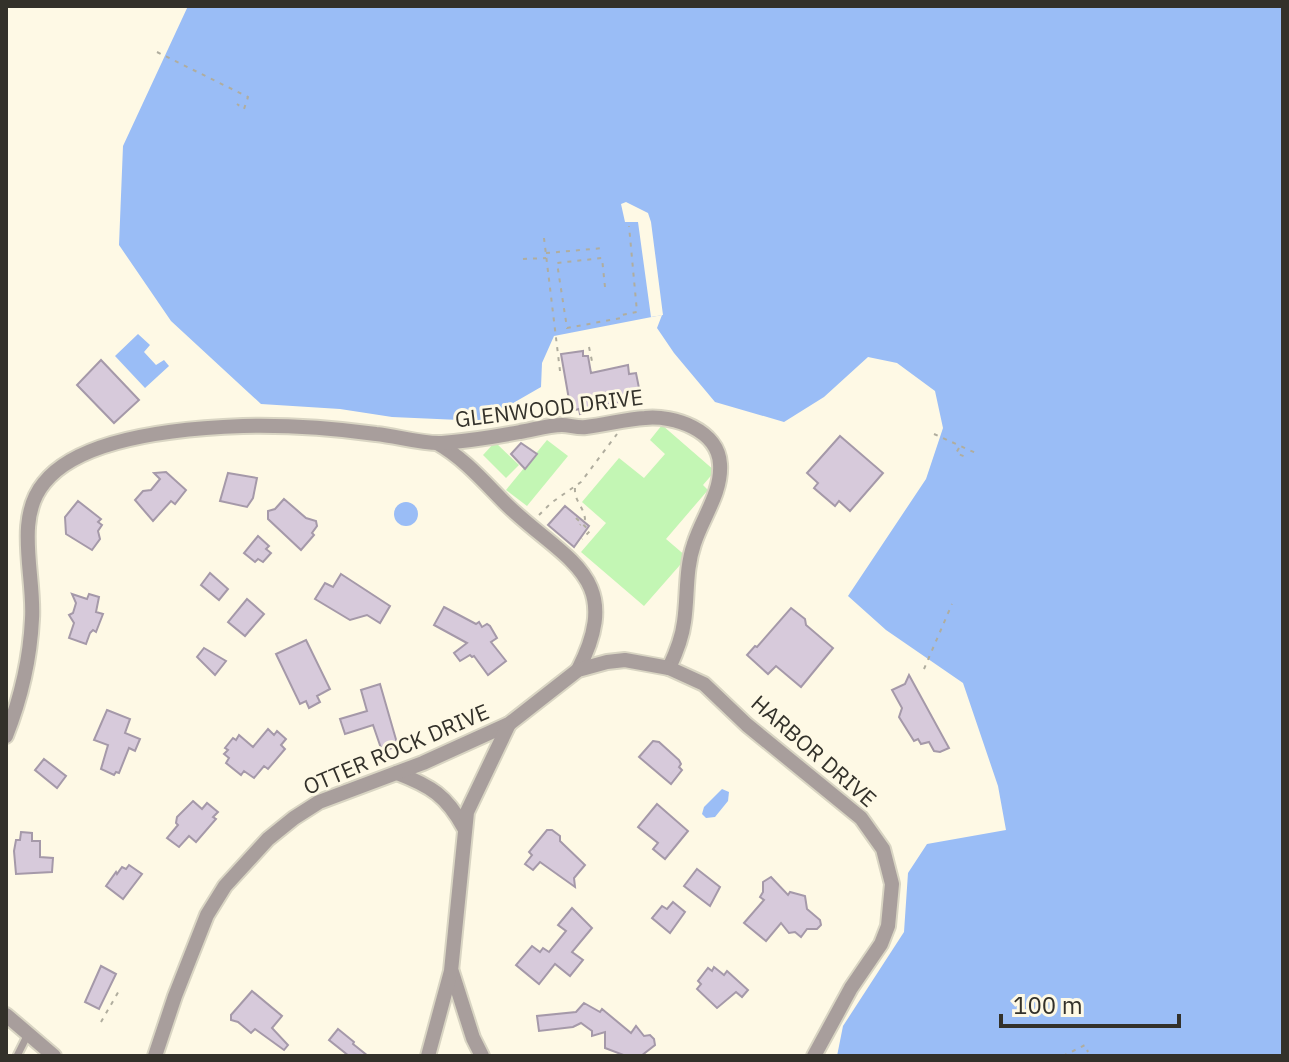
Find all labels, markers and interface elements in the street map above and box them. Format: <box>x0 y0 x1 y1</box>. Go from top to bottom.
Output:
street label: GLENWOOD DRIVE <box>453 382 645 433</box>
street label: HARBOR DRIVE <box>746 688 883 813</box>
street label: OTTER ROCK DRIVE <box>299 696 493 801</box>
scale bar <box>1001 978 1179 1028</box>
text: 100 m <box>1013 989 1083 1021</box>

